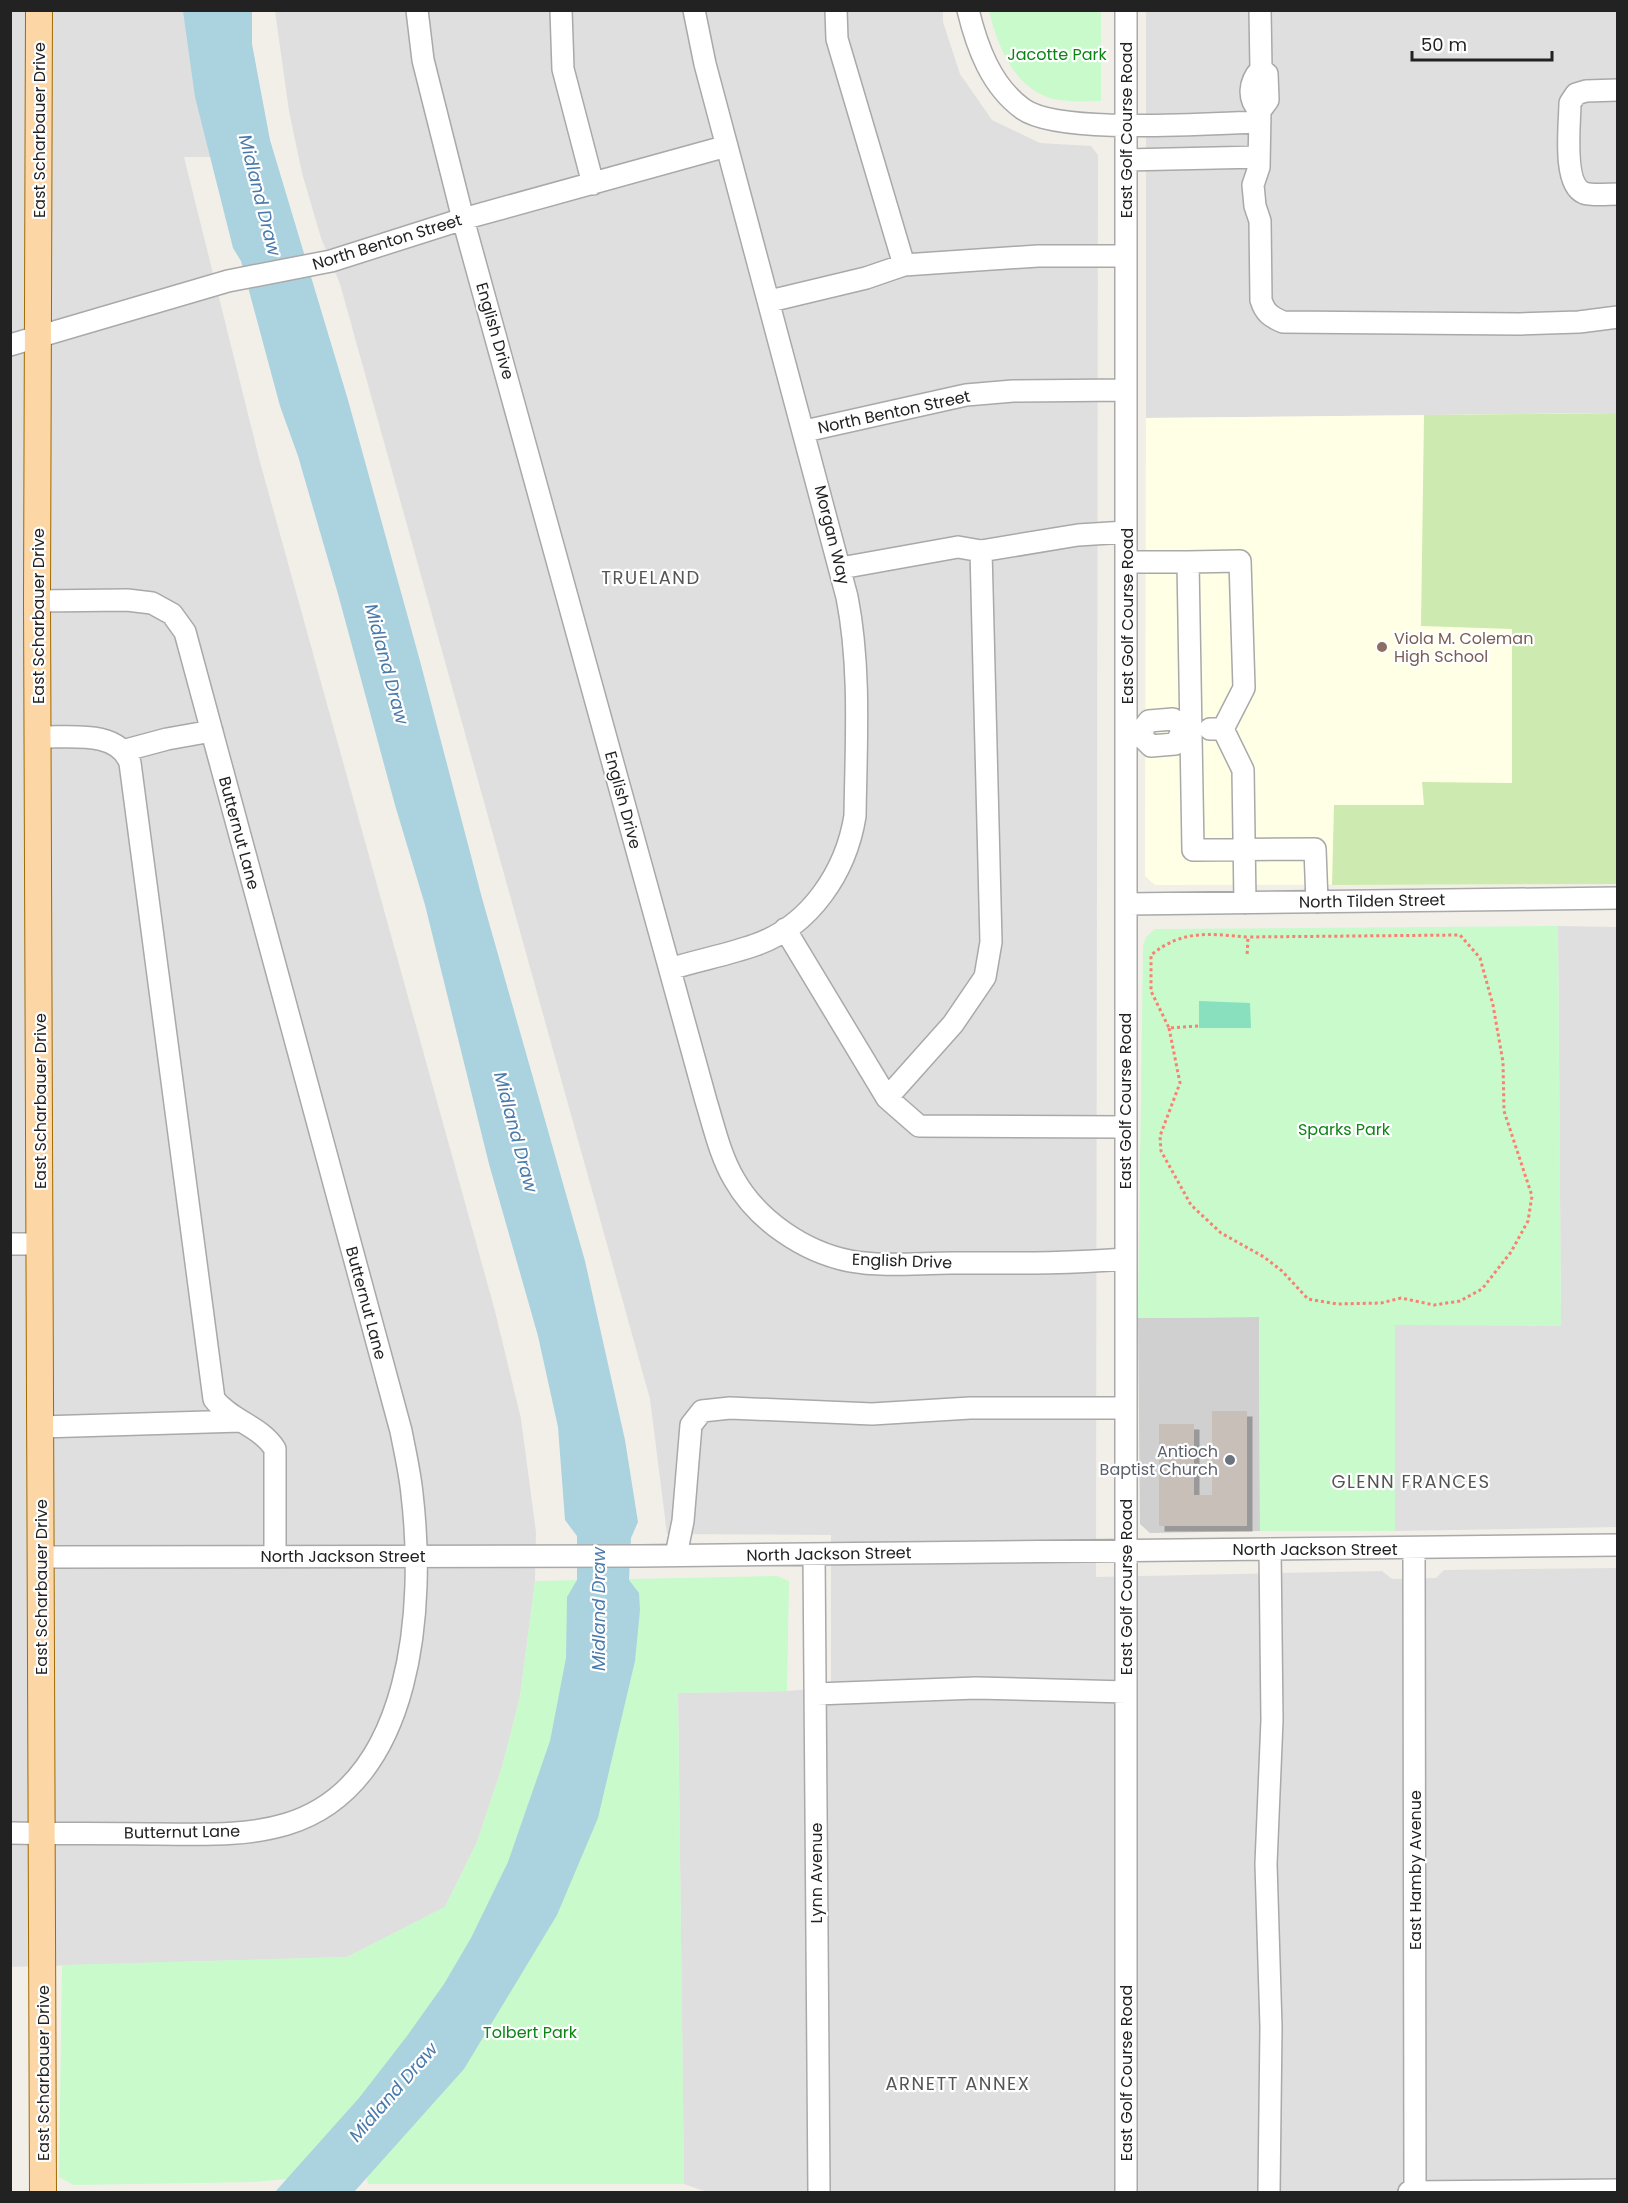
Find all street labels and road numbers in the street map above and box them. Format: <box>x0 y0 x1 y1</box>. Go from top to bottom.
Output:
street label: East Scharbauer Drive <box>28 42 51 218</box>
street label: East Golf Course Road <box>1115 42 1138 218</box>
street label: North Benton Street <box>309 208 465 276</box>
street label: English Drive <box>470 280 520 382</box>
street label: North Benton Street <box>816 385 972 439</box>
street label: Morgan Way <box>809 483 855 587</box>
street label: East Scharbauer Drive <box>27 528 50 704</box>
street label: East Golf Course Road <box>1116 528 1139 704</box>
street label: English Drive <box>599 749 647 851</box>
street label: Butternut Lane <box>213 774 265 892</box>
street label: North Tilden Street <box>1299 888 1446 914</box>
street label: East Scharbauer Drive <box>29 1013 52 1189</box>
street label: East Golf Course Road <box>1114 1013 1137 1189</box>
street label: Butternut Lane <box>340 1244 392 1362</box>
street label: English Drive <box>852 1248 953 1274</box>
street label: East Scharbauer Drive <box>30 1499 53 1675</box>
street label: East Golf Course Road <box>1115 1499 1138 1675</box>
street label: North Jackson Street <box>1233 1538 1398 1561</box>
street label: North Jackson Street <box>746 1541 912 1567</box>
street label: North Jackson Street <box>261 1545 426 1568</box>
street label: East Hamby Avenue <box>1404 1790 1427 1950</box>
street label: Butternut Lane <box>124 1819 240 1845</box>
street label: Lynn Avenue <box>805 1823 828 1923</box>
street label: East Scharbauer Drive <box>32 1985 55 2161</box>
street label: East Golf Course Road <box>1115 1985 1138 2161</box>

